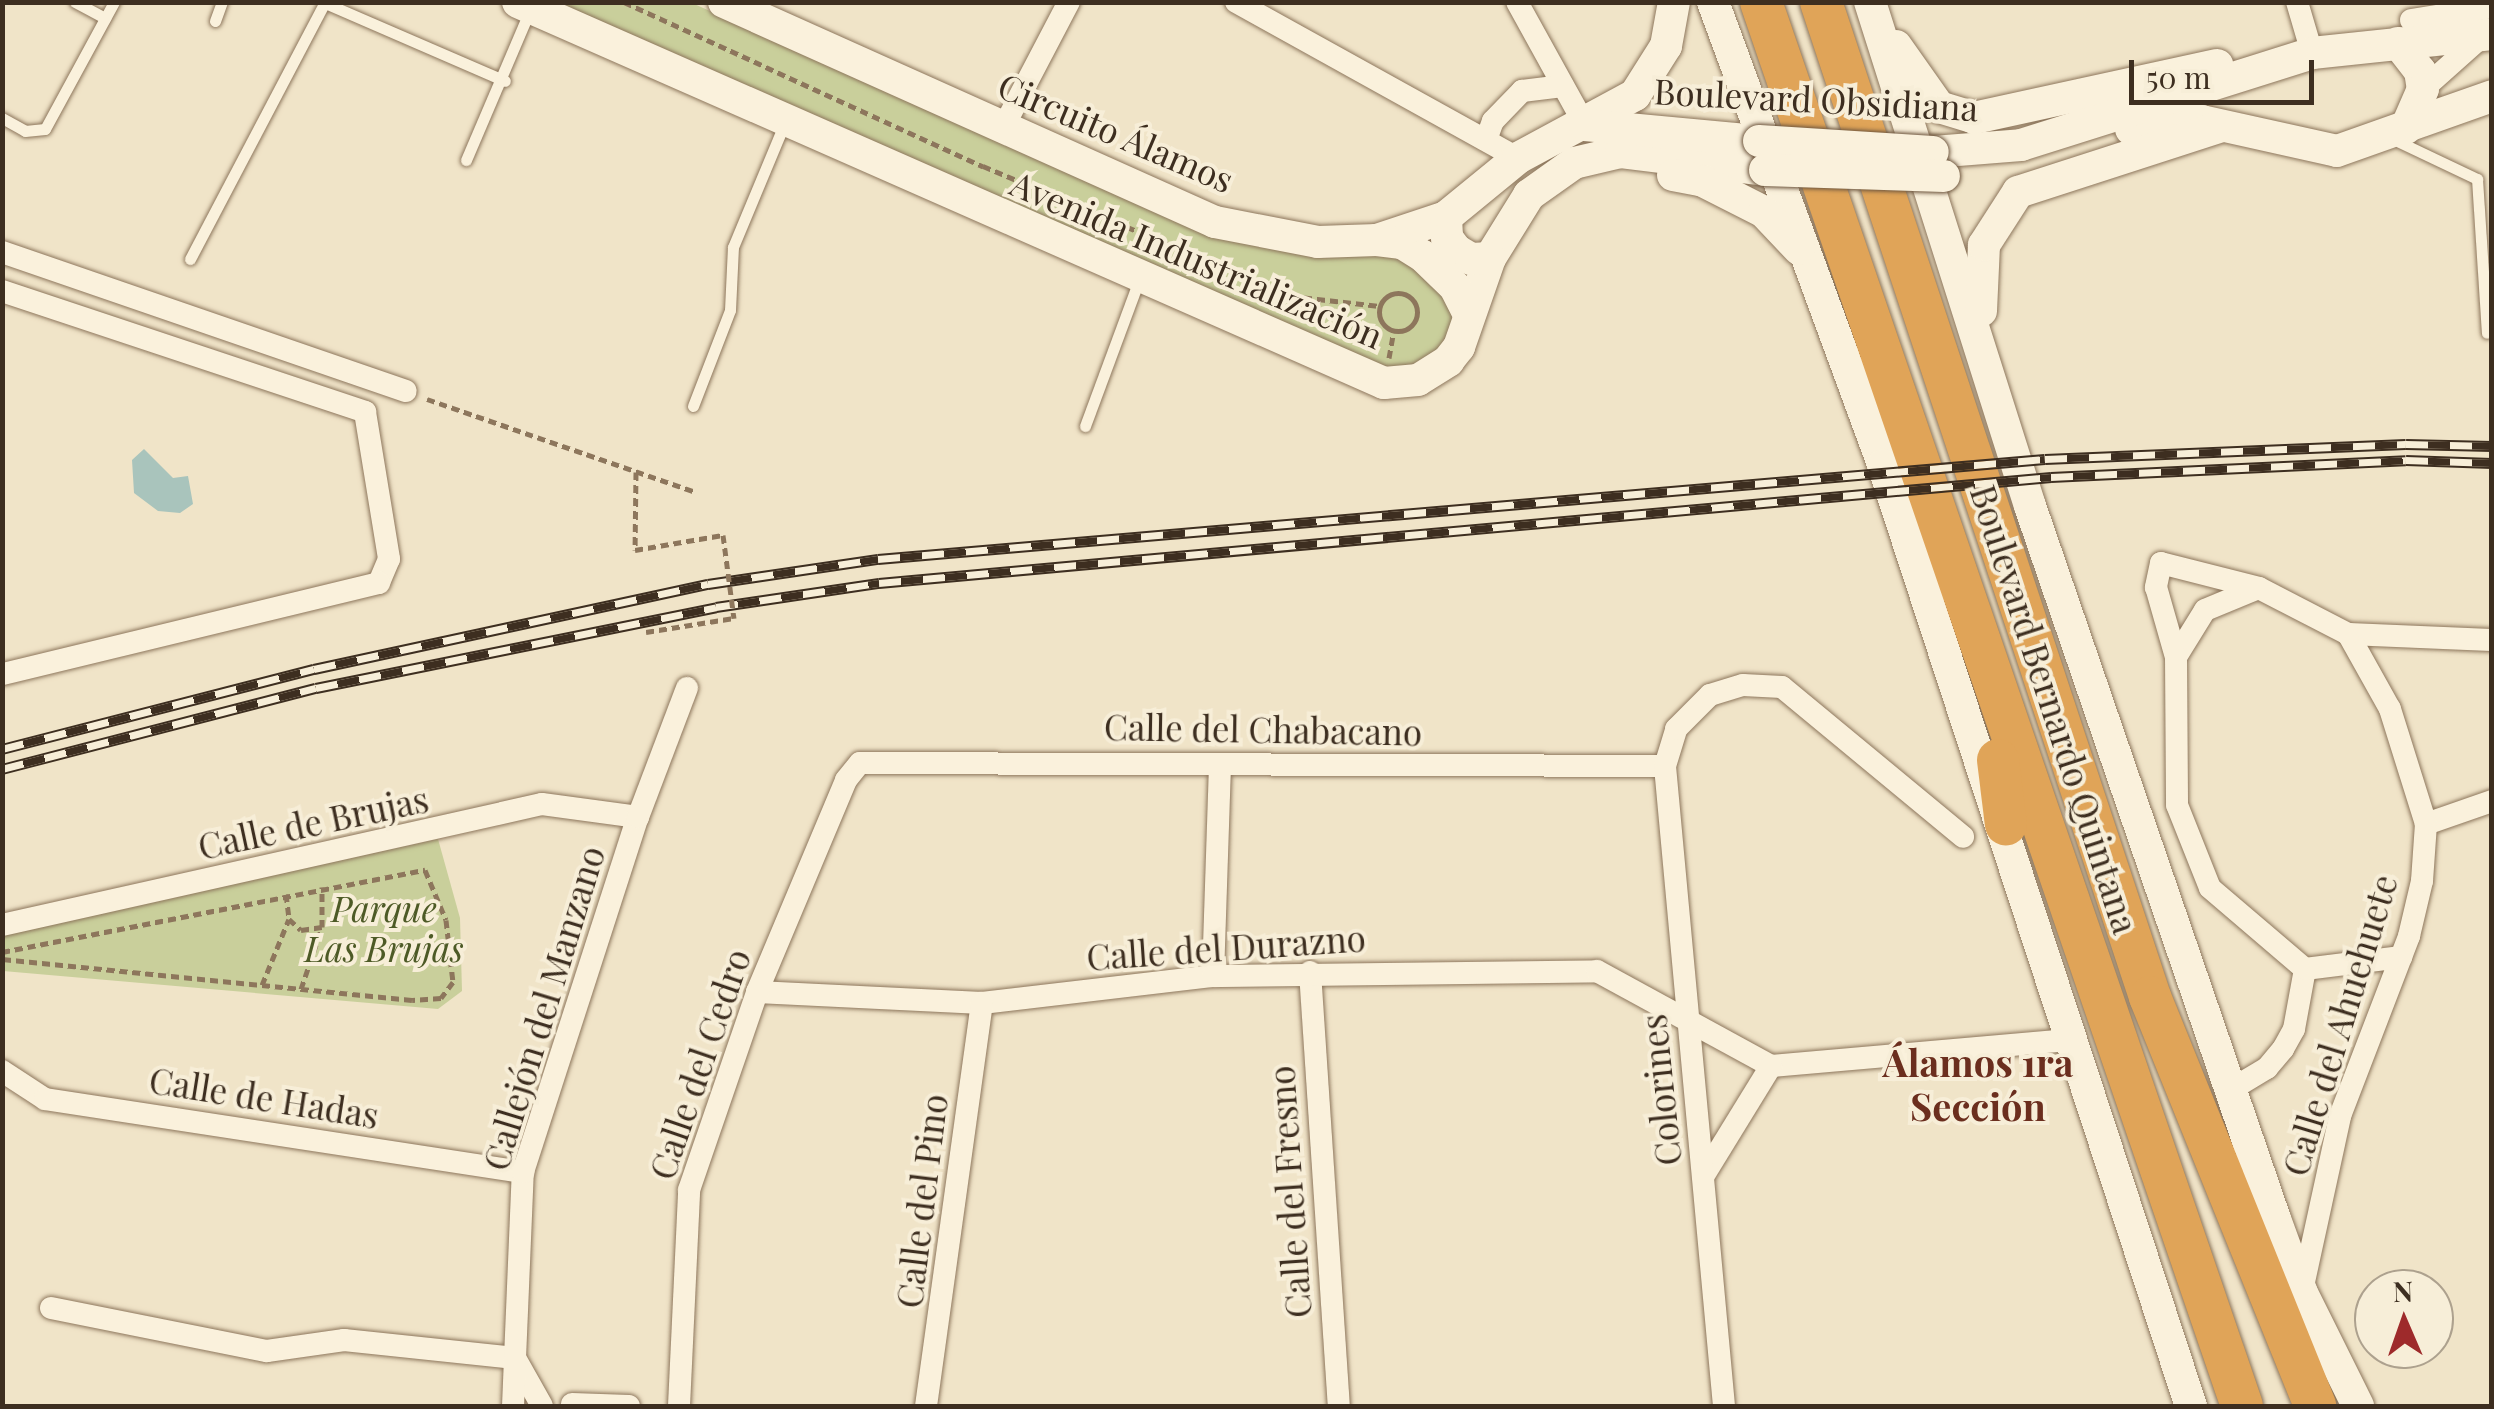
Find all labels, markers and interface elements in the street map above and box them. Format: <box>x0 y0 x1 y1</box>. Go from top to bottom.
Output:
scale bar <box>2134 40 2319 102</box>
text: 50 m <box>2146 57 2211 97</box>
street label: Circuito Álamos <box>992 63 1240 201</box>
street label: Boulevard Obsidiana <box>1653 70 1979 128</box>
street label: Avenida Industrialización <box>1004 161 1390 357</box>
street label: Boulevard Bernardo Quintana <box>1963 480 2147 938</box>
street label: Calle del Chabacano <box>1104 705 1422 753</box>
street label: Calle de Brujas <box>194 777 432 867</box>
street label: Callejón del Manzano <box>474 841 612 1175</box>
street label: Calle del Ahuehuete <box>2273 869 2405 1181</box>
park label: Parque Las Brujas <box>304 887 464 969</box>
street label: Calle del Durazno <box>1085 916 1367 978</box>
street label: Calle del Cedro <box>640 943 758 1185</box>
street label: Colorines <box>1631 1012 1689 1168</box>
district label: Álamos 1ra Sección <box>1882 1039 2074 1128</box>
street label: Calle de Hadas <box>146 1058 382 1136</box>
street label: Calle del Fresno <box>1259 1065 1319 1319</box>
street label: Calle del Pino <box>887 1092 955 1310</box>
north arrow <box>2354 1269 2454 1369</box>
text: N <box>2392 1272 2414 1309</box>

